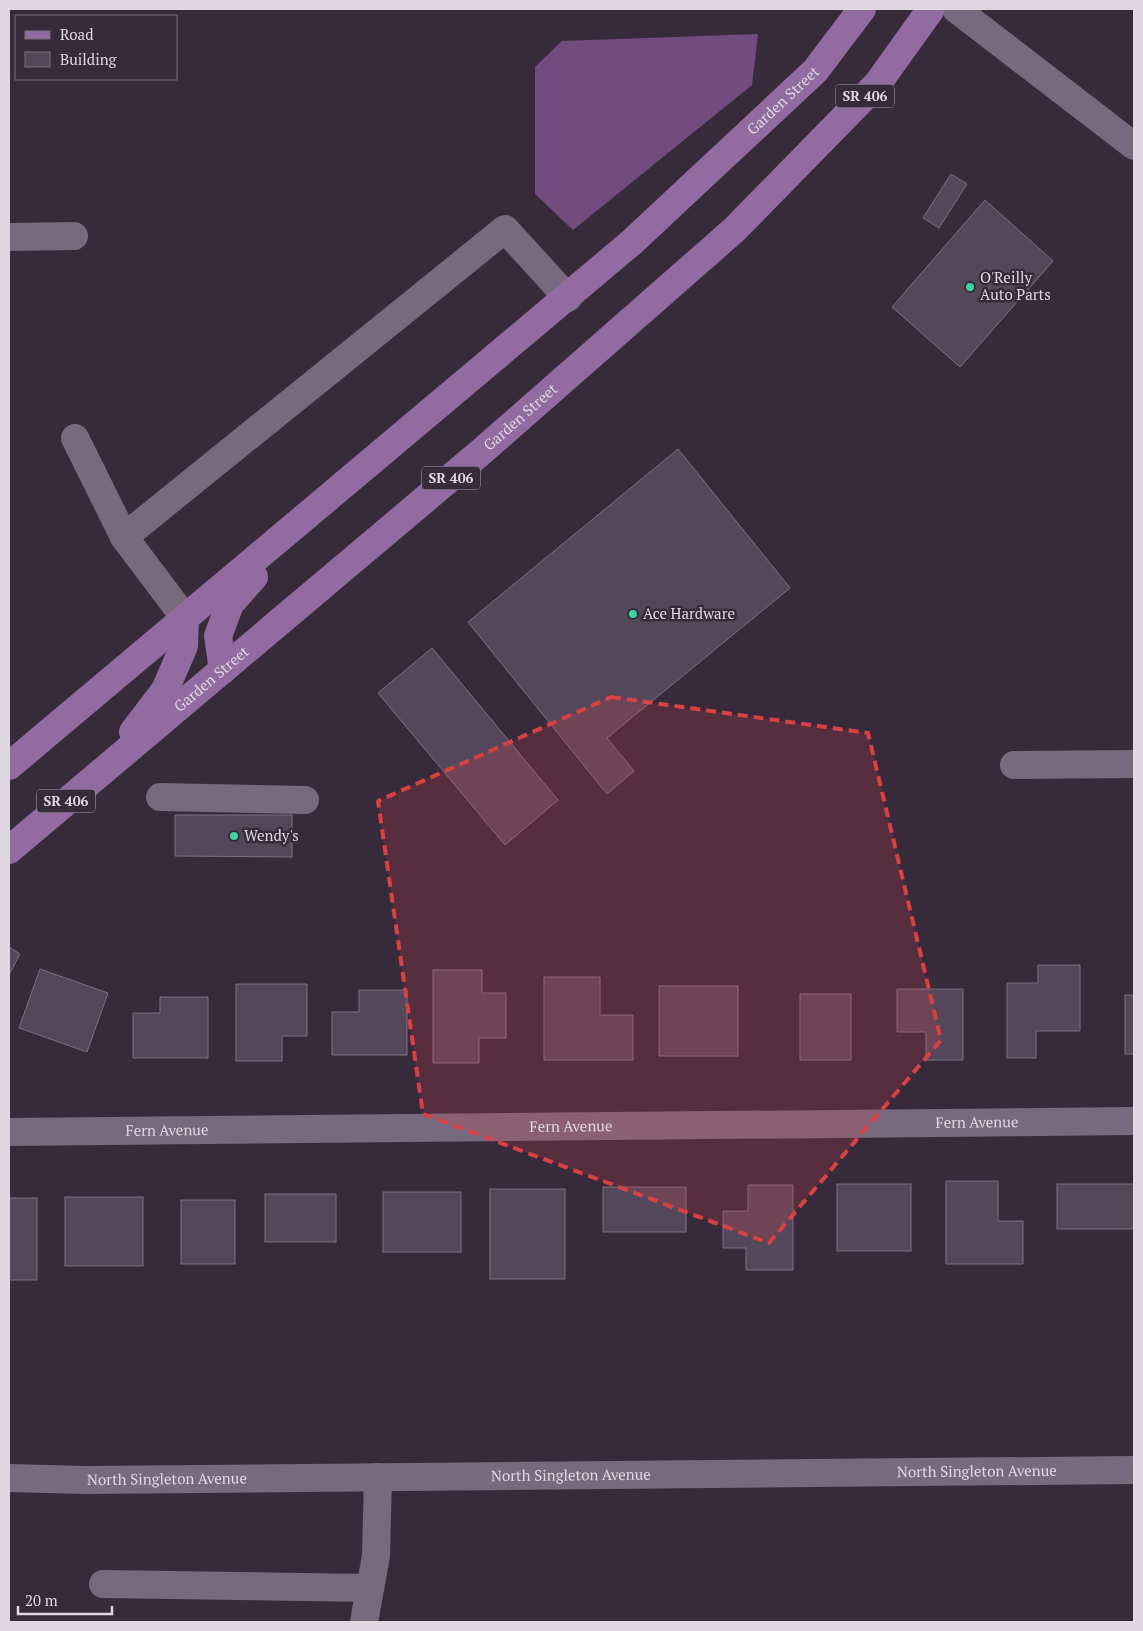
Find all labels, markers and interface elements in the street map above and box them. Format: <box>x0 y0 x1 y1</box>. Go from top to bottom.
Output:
legend <box>15 15 178 80</box>
text: Road <box>60 24 93 44</box>
text: Building <box>60 49 118 69</box>
street label: Garden Street <box>742 61 823 139</box>
road number: SR 406 <box>836 84 894 108</box>
place label: O'Reilly Auto Parts <box>980 267 1051 304</box>
marker: O'Reilly Auto Parts <box>964 281 976 293</box>
street label: Garden Street <box>479 378 561 454</box>
road number: SR 406 <box>422 466 480 489</box>
place label: Ace Hardware <box>643 603 735 623</box>
marker: Ace Hardware <box>627 608 639 620</box>
street label: Garden Street <box>169 641 253 716</box>
road number: SR 406 <box>37 789 95 812</box>
place label: Wendy's <box>244 825 299 845</box>
marker: Wendy's <box>228 830 240 842</box>
street label: Fern Avenue <box>935 1111 1019 1132</box>
street label: Fern Avenue <box>529 1115 613 1136</box>
street label: Fern Avenue <box>125 1119 209 1140</box>
street label: North Singleton Avenue <box>897 1460 1057 1481</box>
street label: North Singleton Avenue <box>491 1464 651 1485</box>
street label: North Singleton Avenue <box>87 1467 247 1489</box>
scale bar <box>18 1584 111 1616</box>
text: 20 m <box>25 1590 58 1610</box>

